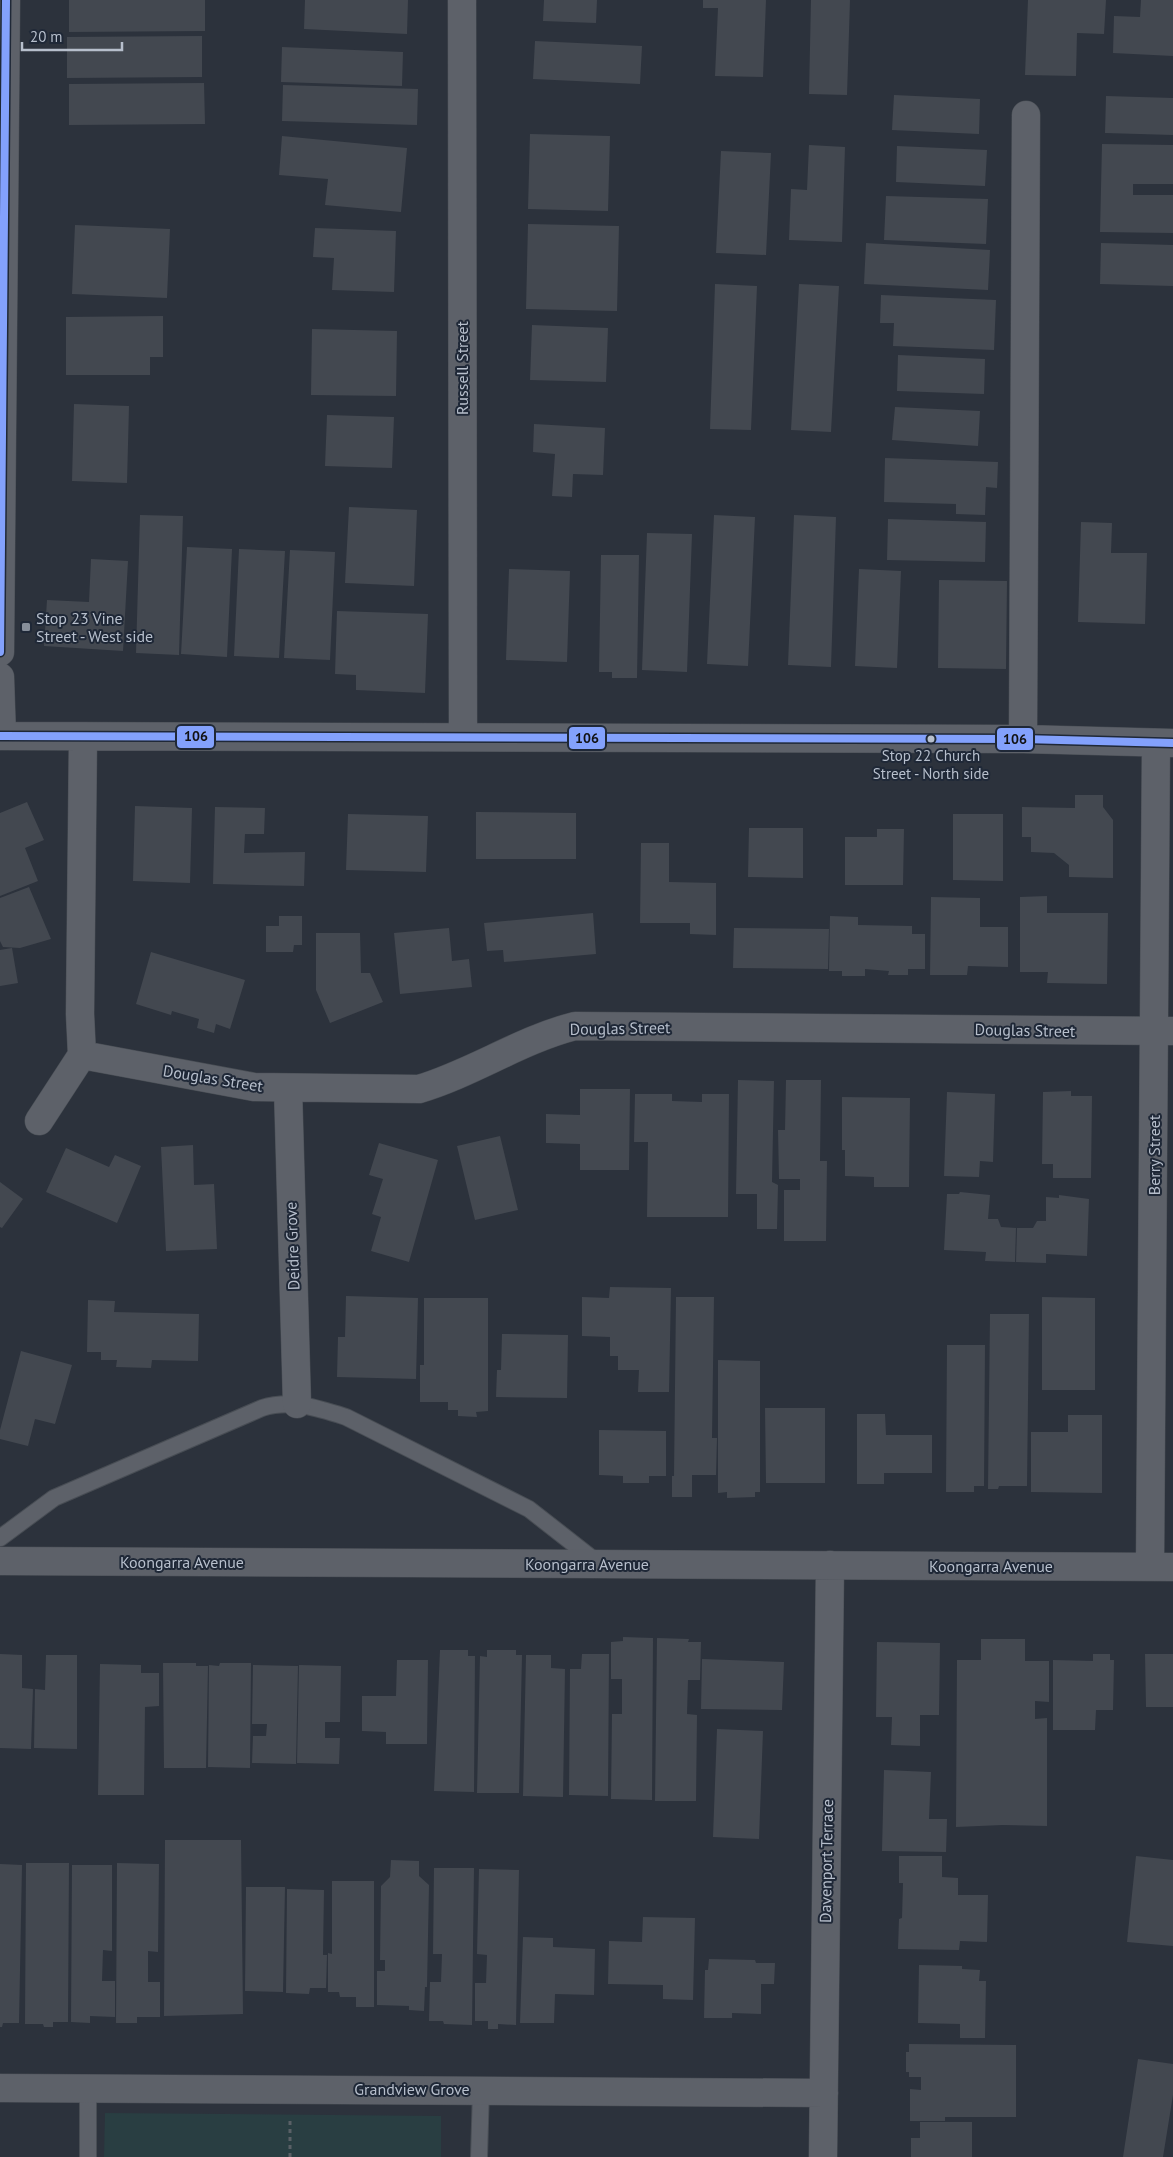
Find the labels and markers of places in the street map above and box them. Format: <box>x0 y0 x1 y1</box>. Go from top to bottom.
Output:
place label: Stop 23 Vine Street - West side <box>36 608 153 646</box>
marker: Stop 23 Vine Street - West side <box>20 621 32 633</box>
marker: Stop 22 Church Street - North side <box>926 734 936 744</box>
place label: Stop 22 Church Street - North side <box>873 746 989 783</box>

